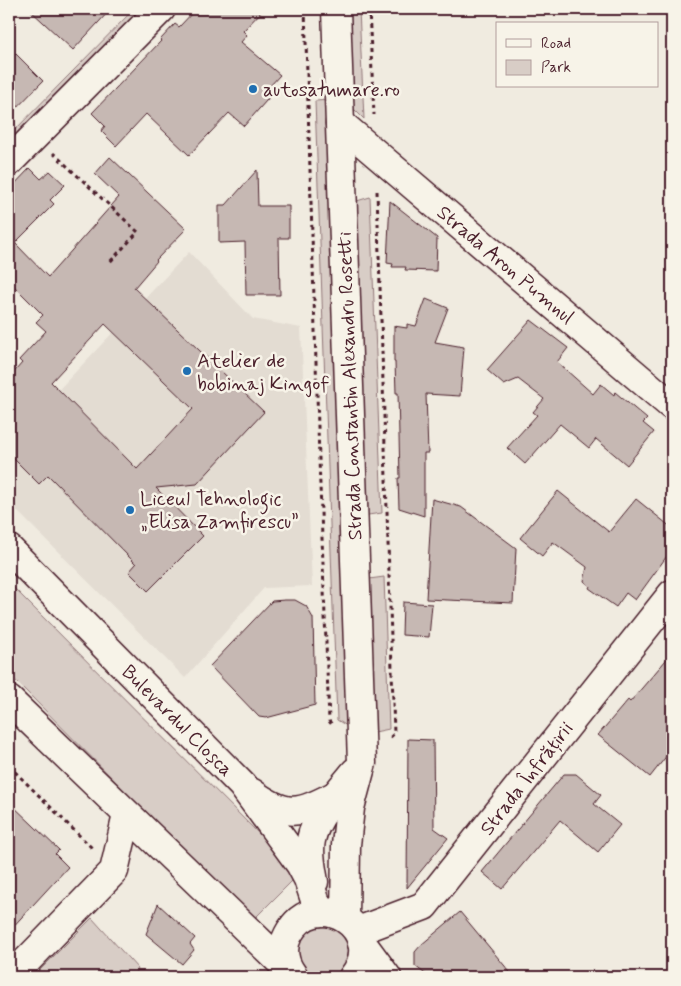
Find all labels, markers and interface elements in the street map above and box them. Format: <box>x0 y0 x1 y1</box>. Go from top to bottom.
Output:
legend <box>496 22 658 88</box>
text: Road <box>541 34 571 54</box>
text: Park <box>541 58 571 78</box>
place label: autosatumare.ro <box>263 77 400 104</box>
marker: autosatumare.ro <box>247 83 259 95</box>
street label: Strada Aron Pumnul <box>431 200 580 331</box>
street label: Strada Constantin Alexandru Rosetti <box>332 231 369 541</box>
place label: Atelier de bobinaj Kingof <box>197 348 329 398</box>
marker: Atelier de bobinaj Kingof <box>181 365 193 377</box>
place label: Liceul Tehnologic „Elisa Zamfirescu” <box>140 486 299 536</box>
marker: Liceul Tehnologic „Elisa Zamfirescu” <box>124 504 136 516</box>
street label: Bulevardul Cloșca <box>115 659 239 783</box>
street label: Strada Înfrățirii <box>474 717 580 841</box>

